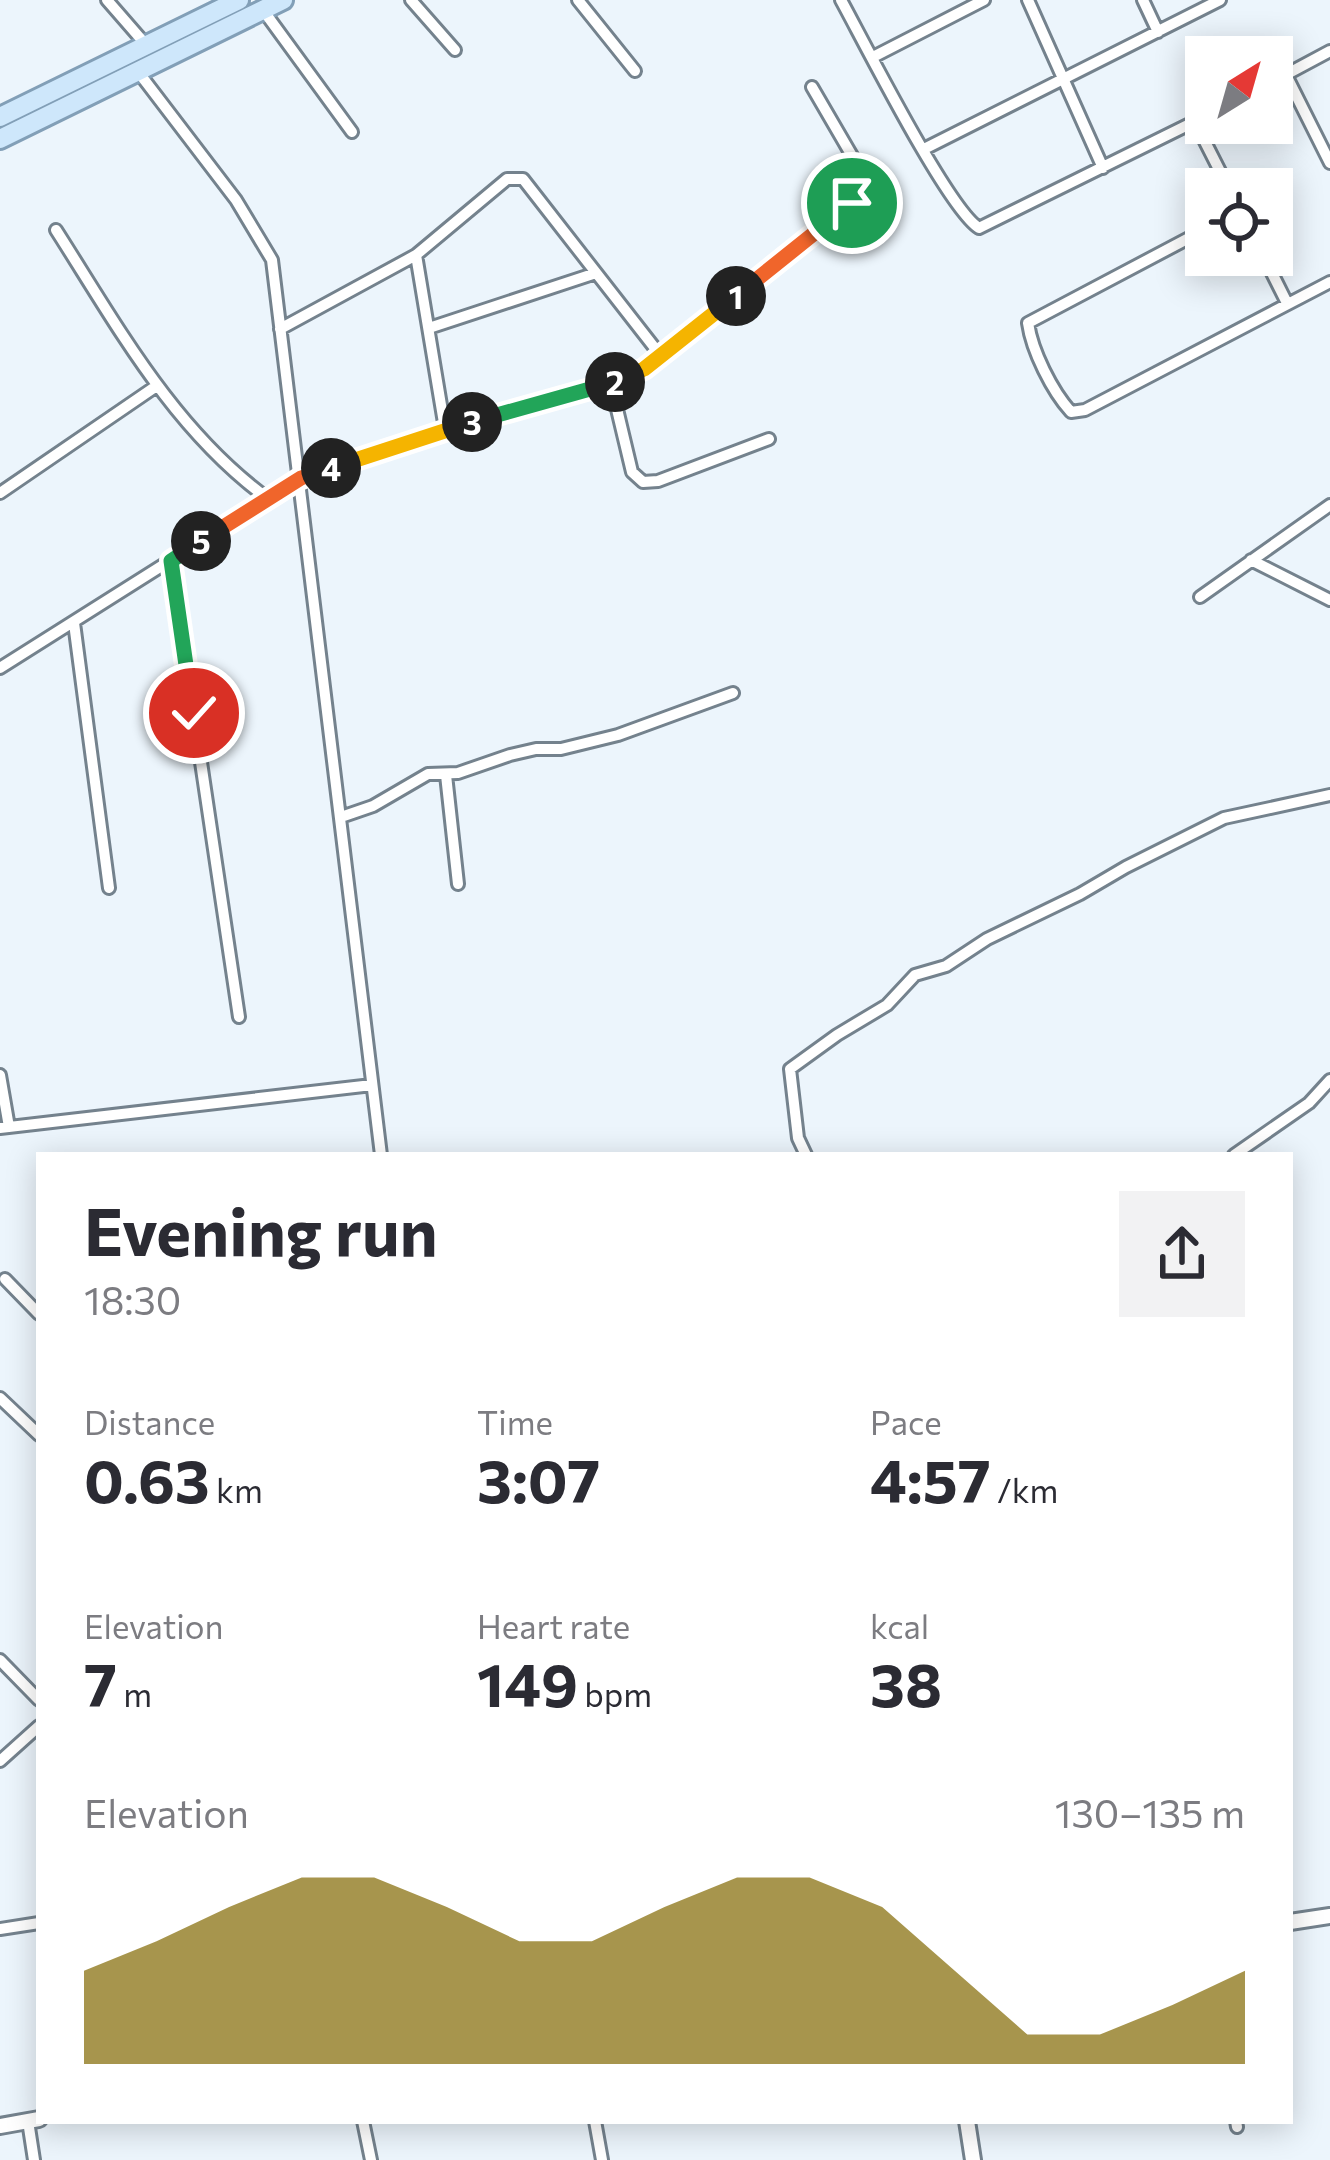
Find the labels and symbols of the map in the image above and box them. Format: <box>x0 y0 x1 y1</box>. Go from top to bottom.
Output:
north arrow <box>1185 36 1293 144</box>
pin <box>801 152 903 254</box>
pin: 1 <box>706 266 766 326</box>
pin: 2 <box>585 352 645 412</box>
pin: 3 <box>442 392 502 452</box>
pin: 4 <box>301 438 361 498</box>
pin: 5 <box>171 511 231 571</box>
pin <box>143 662 245 764</box>

